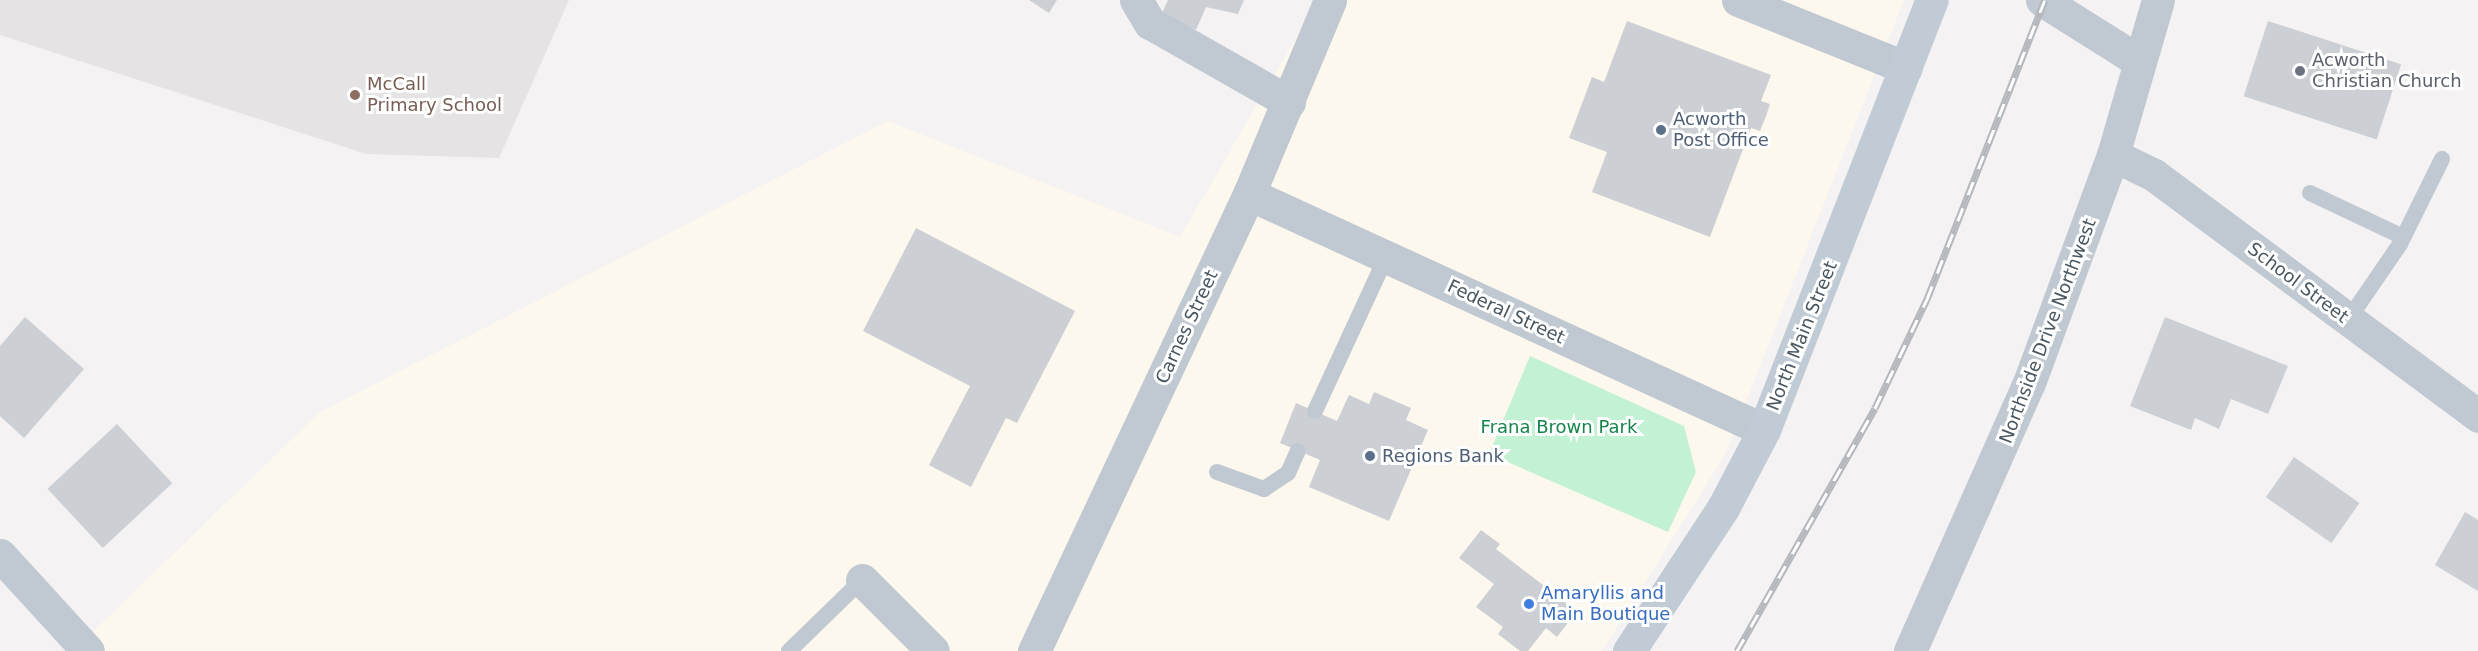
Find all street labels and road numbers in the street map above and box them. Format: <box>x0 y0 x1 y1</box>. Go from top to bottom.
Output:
street label: Northside Drive Northwest <box>1995 215 2101 447</box>
street label: School Street <box>2244 238 2352 328</box>
street label: North Main Street <box>1762 258 1842 414</box>
street label: Carnes Street <box>1151 267 1223 387</box>
street label: Federal Street <box>1444 275 1568 349</box>

